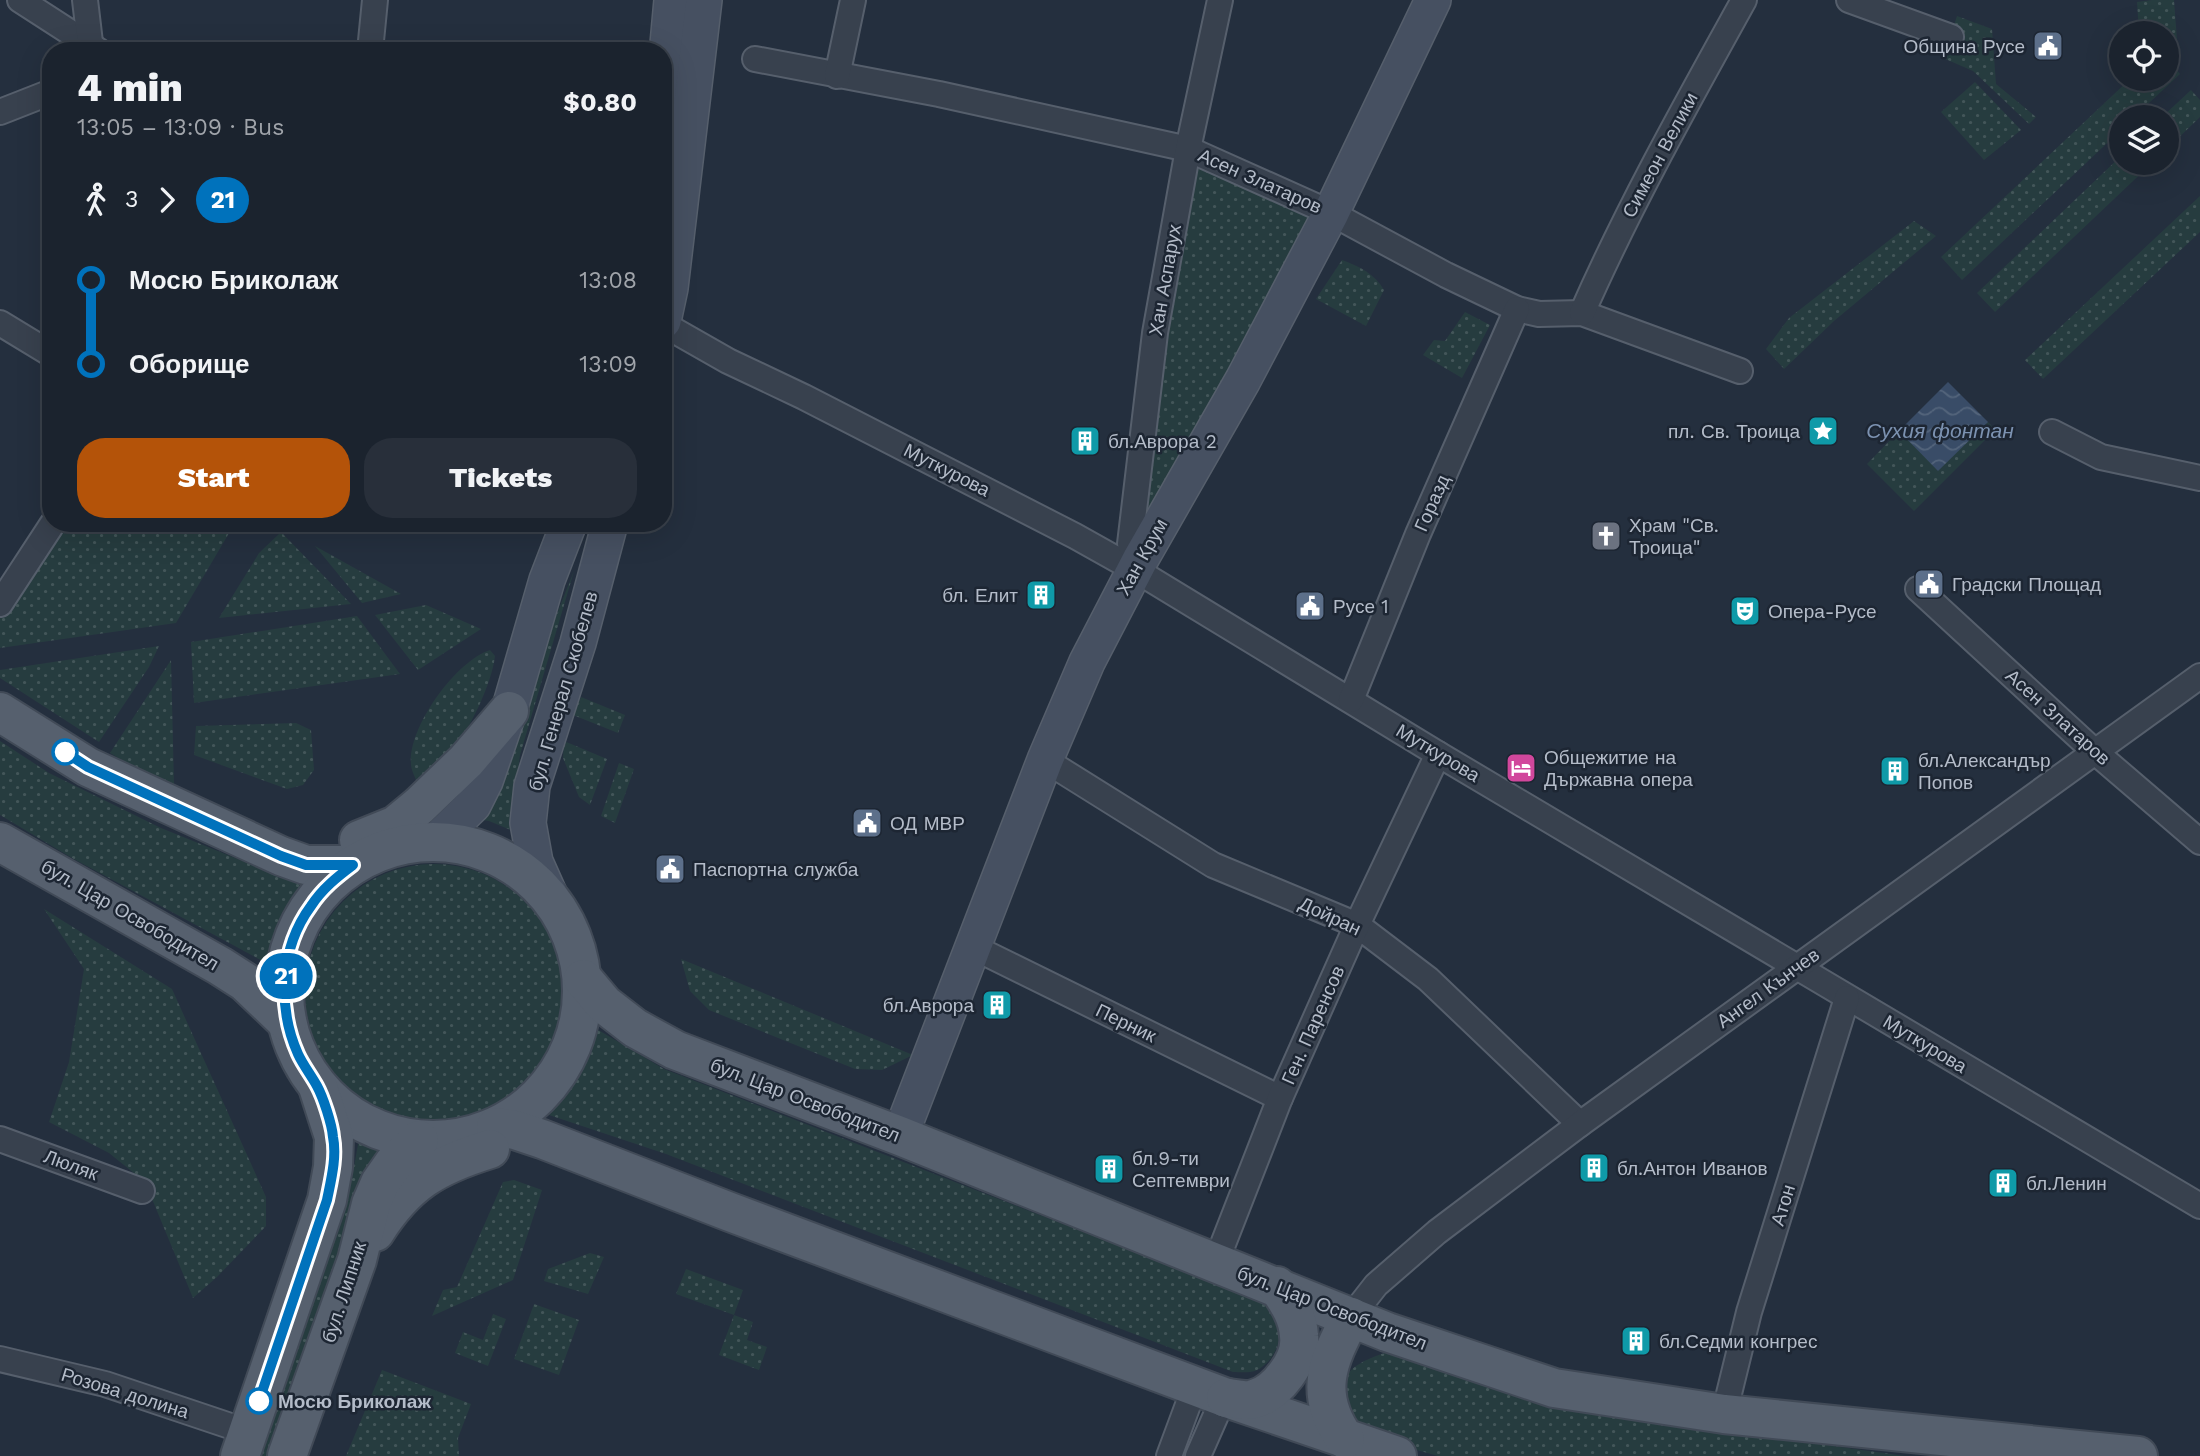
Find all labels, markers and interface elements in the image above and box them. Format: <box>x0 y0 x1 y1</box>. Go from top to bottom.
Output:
map controls <box>2109 21 2179 175</box>
button: locate <box>2109 21 2179 91</box>
public building icon: Община Русе <box>2031 29 2065 63</box>
place label: Община Русе <box>1904 35 2025 58</box>
text: 4 min <box>77 66 183 110</box>
text: $0.80 <box>563 87 637 117</box>
street label: Симеон Велики <box>1617 88 1703 222</box>
button: layers <box>2109 105 2179 175</box>
text: 13:05 – 13:09 · Bus <box>77 114 284 141</box>
street label: Асен Златаров <box>1195 144 1325 218</box>
icon: walk <box>77 181 115 219</box>
icon: forward <box>148 181 186 219</box>
text: 3 <box>125 186 138 213</box>
text: 21 <box>210 186 235 214</box>
street label: Хан Аспарух <box>1144 222 1186 337</box>
text: Мосю Бриколаж <box>129 265 338 295</box>
text: 13:08 <box>579 267 637 294</box>
text: Оборище <box>129 349 249 379</box>
text: 13:09 <box>579 351 637 378</box>
place icon: пл. Св. Троица <box>1806 414 1840 448</box>
water label: Сухия фонтан <box>1866 418 2014 443</box>
place label: пл. Св. Троица <box>1668 420 1800 443</box>
building icon: бл.Аврора 2 <box>1068 424 1102 458</box>
place label: бл.Аврора 2 <box>1108 430 1217 453</box>
button: Start <box>77 438 350 518</box>
button: Tickets <box>364 438 637 518</box>
street label: Муткурова <box>900 438 994 502</box>
street label: Горазд <box>1409 471 1455 535</box>
place label: Храм "Св. Троица" <box>1629 514 1719 559</box>
street label: Хан Крум <box>1112 515 1172 599</box>
church icon: Храм "Св. Троица" <box>1589 519 1623 553</box>
public building icon: Градски Площад <box>1912 567 1946 601</box>
place label: Градски Площад <box>1952 573 2101 596</box>
building icon: бл. Елит <box>1024 578 1058 612</box>
place label: бл. Елит <box>942 584 1018 607</box>
street label: бул. Генерал Скобелев <box>523 588 603 794</box>
public building icon: Русе 1 <box>1293 589 1327 623</box>
theatre icon: Опера-Русе <box>1728 594 1762 628</box>
place label: Русе 1 <box>1333 595 1389 618</box>
place label: Опера-Русе <box>1768 600 1877 623</box>
street label: Асен Златаров <box>2001 664 2115 770</box>
street label: Муткурова <box>1392 719 1484 787</box>
unlabelled marker <box>52 739 78 765</box>
place label: Общежитие на Държавна опера <box>1544 746 1693 791</box>
place label: бл.Александър Попов <box>1918 749 2051 794</box>
hotel icon: Общежитие на Държавна опера <box>1504 751 1538 785</box>
building icon: бл.Александър Попов <box>1878 754 1912 788</box>
public building icon: ОД МВР <box>850 806 884 840</box>
place label: ОД МВР <box>890 812 965 835</box>
public building icon: Паспортна служба <box>653 852 687 886</box>
street label: бул. Цар Освободител <box>37 855 223 975</box>
place label: Паспортна служба <box>693 858 859 881</box>
street label: Дойран <box>1295 892 1365 940</box>
street label: Ангел Кънчев <box>1712 943 1824 1033</box>
line badge: 21 <box>254 953 318 999</box>
text: 21 <box>274 962 298 990</box>
street label: Ген. Паренсов <box>1276 962 1350 1088</box>
building icon: бл.Аврора <box>980 988 1014 1022</box>
place label: бл.Аврора <box>883 994 974 1017</box>
street label: Перник <box>1092 999 1161 1048</box>
street label: Муткурова <box>1879 1010 1971 1078</box>
street label: бул. Цар Освободител <box>707 1053 903 1147</box>
street label: Люляк <box>41 1145 102 1186</box>
place label: бл.9-ти Септември <box>1132 1147 1230 1192</box>
building icon: бл.Антон Иванов <box>1577 1151 1611 1185</box>
building icon: бл.9-ти Септември <box>1092 1152 1126 1186</box>
place label: бл.Антон Иванов <box>1617 1157 1768 1180</box>
building icon: бл.Ленин <box>1986 1166 2020 1200</box>
place label: бл.Ленин <box>2026 1172 2107 1195</box>
street label: Атон <box>1766 1182 1800 1228</box>
street label: бул. Липник <box>317 1238 371 1345</box>
street label: бул. Цар Освободител <box>1234 1261 1430 1355</box>
building icon: бл.Седми конгрес <box>1619 1324 1653 1358</box>
place label: бл.Седми конгрес <box>1659 1330 1817 1353</box>
street label: Розова долина <box>58 1363 192 1423</box>
marker: Мосю Бриколаж <box>246 1388 272 1414</box>
place label: Мосю Бриколаж <box>278 1390 431 1413</box>

